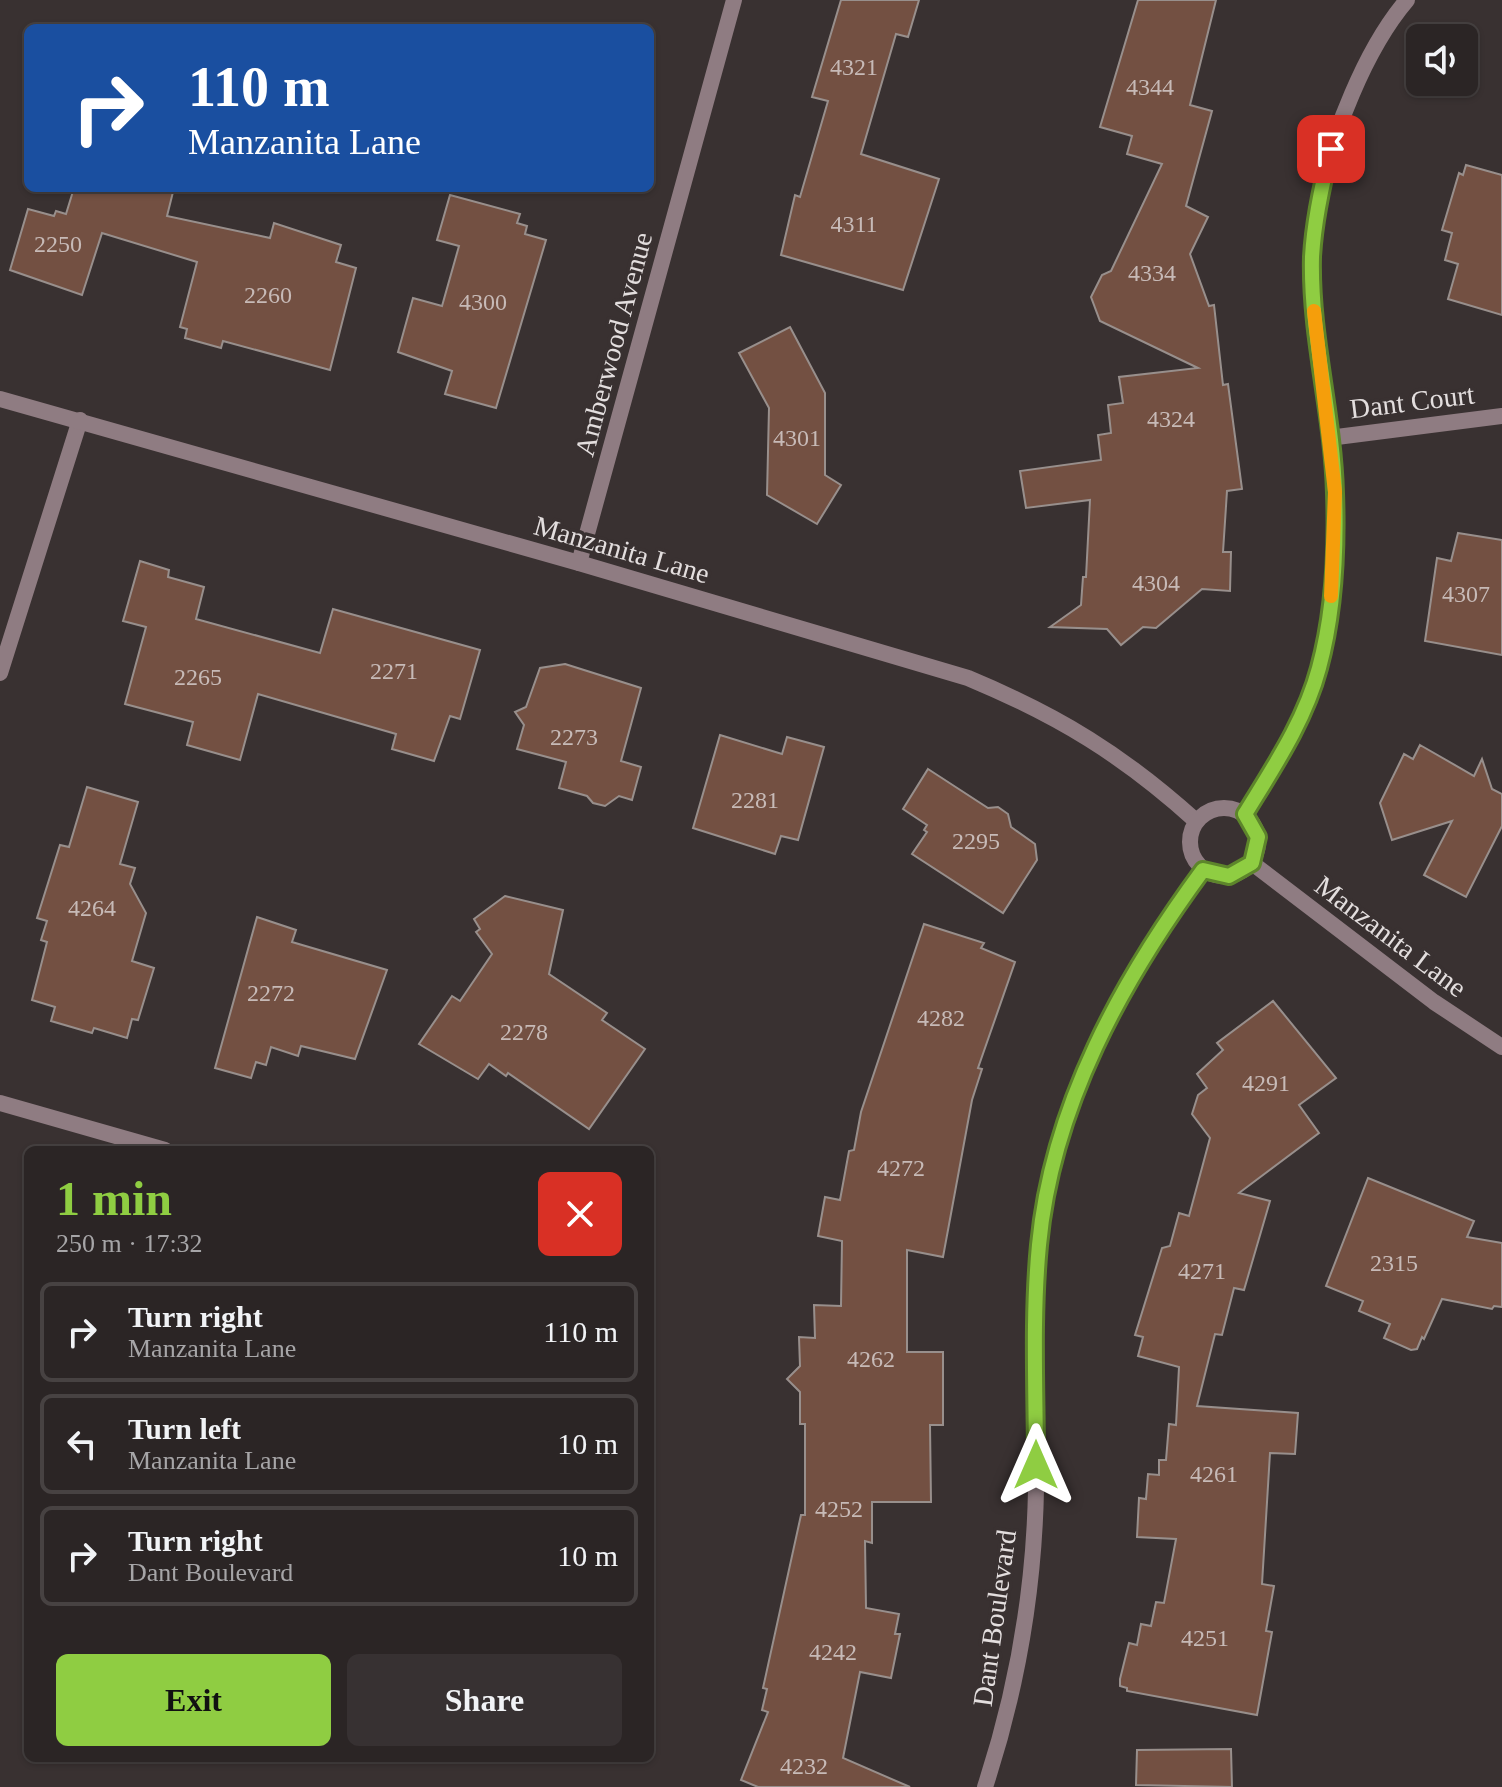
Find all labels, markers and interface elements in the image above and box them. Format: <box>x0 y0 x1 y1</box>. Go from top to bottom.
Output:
map controls <box>1406 24 1478 96</box>
button: sound <box>1406 24 1478 96</box>
house number: 4321 <box>830 54 878 80</box>
icon: right <box>56 56 160 160</box>
text: 110 m <box>188 56 330 118</box>
house number: 4344 <box>1126 74 1174 100</box>
pin <box>1297 115 1365 183</box>
text: Manzanita Lane <box>188 122 421 162</box>
icon: arrive <box>1309 127 1353 171</box>
house number: 4311 <box>830 211 878 237</box>
street label: Amberwood Avenue <box>569 229 658 459</box>
house number: 2250 <box>34 231 82 257</box>
house number: 4334 <box>1128 260 1176 286</box>
house number: 2260 <box>244 282 292 308</box>
house number: 4300 <box>459 289 507 315</box>
street label: Dant Court <box>1348 378 1476 425</box>
house number: 4324 <box>1147 406 1195 432</box>
house number: 4301 <box>773 425 821 451</box>
street label: Manzanita Lane <box>531 510 713 589</box>
house number: 4304 <box>1132 570 1180 596</box>
house number: 4307 <box>1442 581 1490 607</box>
house number: 2271 <box>370 658 418 684</box>
house number: 2265 <box>174 664 222 690</box>
house number: 2273 <box>550 724 598 750</box>
house number: 2281 <box>731 787 779 813</box>
house number: 2295 <box>952 828 1000 854</box>
street label: Manzanita Lane <box>1309 870 1472 1003</box>
house number: 4264 <box>68 895 116 921</box>
house number: 2272 <box>247 980 295 1006</box>
house number: 4282 <box>917 1005 965 1031</box>
house number: 2278 <box>500 1019 548 1045</box>
house number: 4291 <box>1242 1070 1290 1096</box>
house number: 4272 <box>877 1155 925 1181</box>
text: 1 min <box>56 1172 172 1225</box>
button: close <box>538 1172 622 1256</box>
text: 250 m · 17:32 <box>56 1229 203 1258</box>
house number: 2315 <box>1370 1250 1418 1276</box>
house number: 4271 <box>1178 1258 1226 1284</box>
text: Turn right <box>128 1300 263 1333</box>
icon: right <box>60 1310 104 1354</box>
text: 110 m <box>543 1315 618 1348</box>
text: Manzanita Lane <box>128 1334 296 1363</box>
house number: 4262 <box>847 1346 895 1372</box>
text: Turn left <box>128 1412 241 1445</box>
icon: left <box>60 1422 104 1466</box>
position arrow <box>994 1423 1078 1507</box>
text: 10 m <box>557 1427 618 1460</box>
text: Manzanita Lane <box>128 1446 296 1475</box>
house number: 4261 <box>1190 1461 1238 1487</box>
house number: 4252 <box>815 1496 863 1522</box>
text: Turn right <box>128 1524 263 1557</box>
street label: Dant Boulevard <box>967 1528 1022 1708</box>
icon: right <box>60 1534 104 1578</box>
text: 10 m <box>557 1539 618 1572</box>
text: Dant Boulevard <box>128 1558 293 1587</box>
house number: 4251 <box>1181 1625 1229 1651</box>
house number: 4242 <box>809 1639 857 1665</box>
button: Exit <box>56 1654 331 1746</box>
button: Share <box>347 1654 622 1746</box>
house number: 4232 <box>780 1753 828 1779</box>

